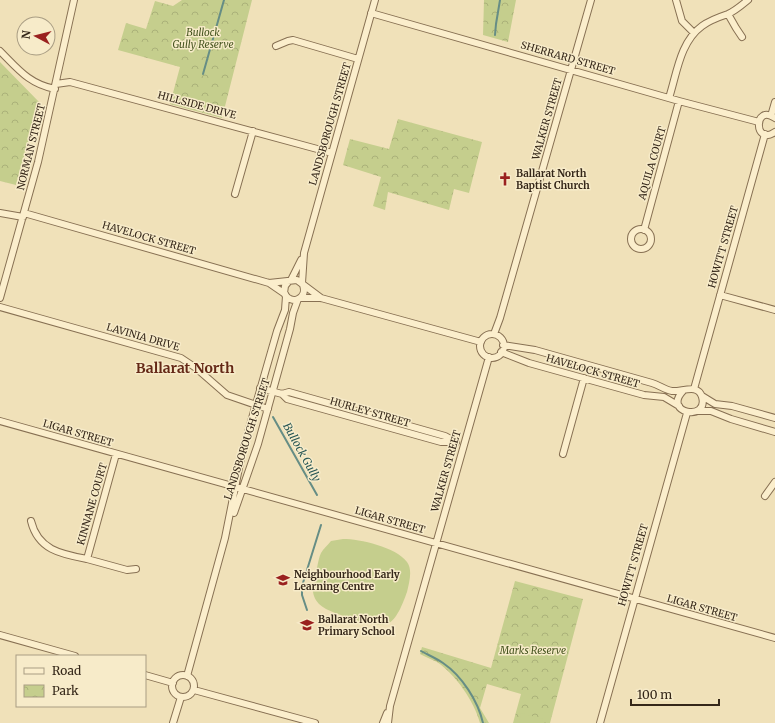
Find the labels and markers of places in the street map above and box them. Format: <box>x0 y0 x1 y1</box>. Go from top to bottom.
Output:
place label: Ballarat North Baptist Church <box>516 167 590 192</box>
church icon: Ballarat North Baptist Church <box>497 171 513 187</box>
place label: Neighbourhood Early Learning Centre <box>294 568 400 593</box>
school or university icon: Neighbourhood Early Learning Centre <box>275 572 291 588</box>
place label: Ballarat North Primary School <box>318 613 395 638</box>
school or university icon: Ballarat North Primary School <box>299 617 315 633</box>

